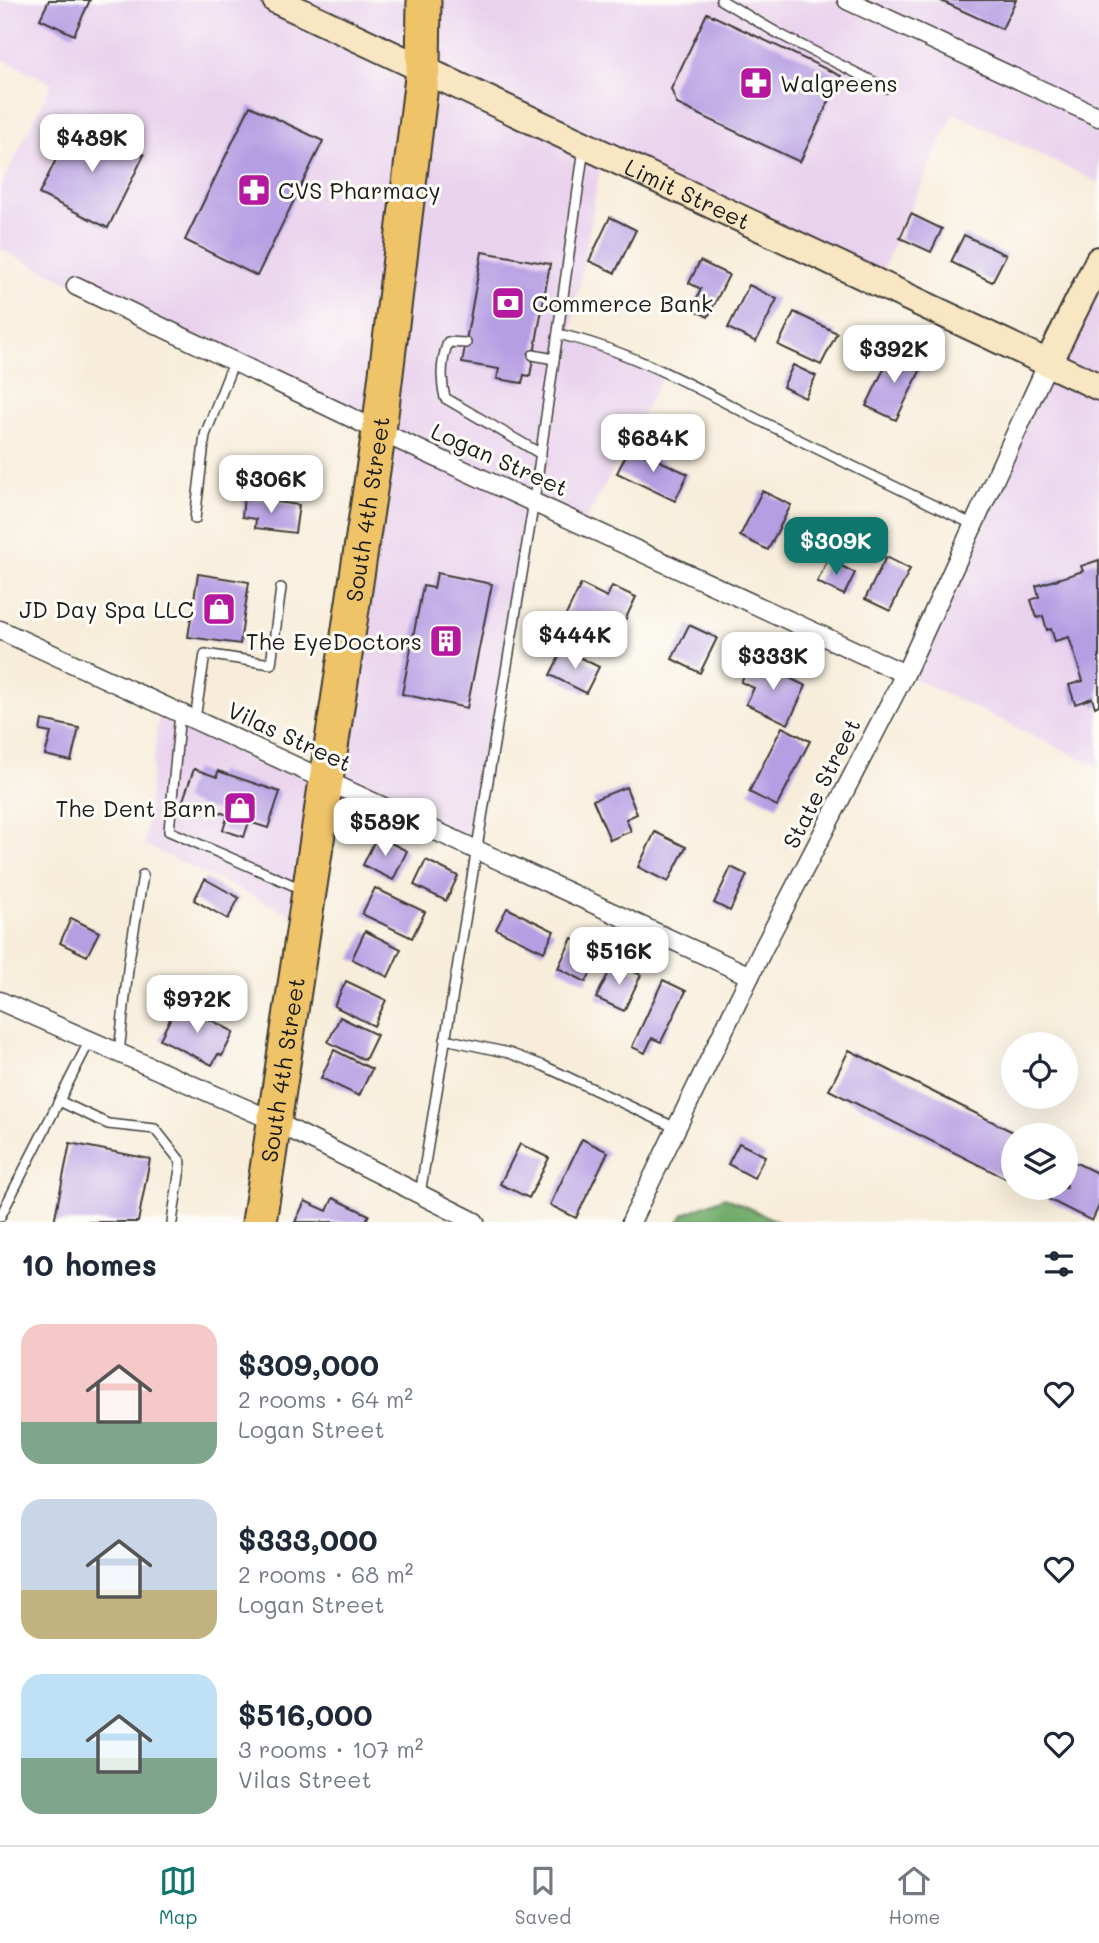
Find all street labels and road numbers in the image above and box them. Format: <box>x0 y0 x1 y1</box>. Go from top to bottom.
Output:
street label: Limit Street <box>620 151 755 236</box>
street label: South 4th Street <box>338 415 396 604</box>
street label: Logan Street <box>427 415 573 503</box>
street label: Vilas Street <box>223 694 357 778</box>
street label: State Street <box>775 713 867 853</box>
street label: South 4th Street <box>253 975 311 1164</box>

